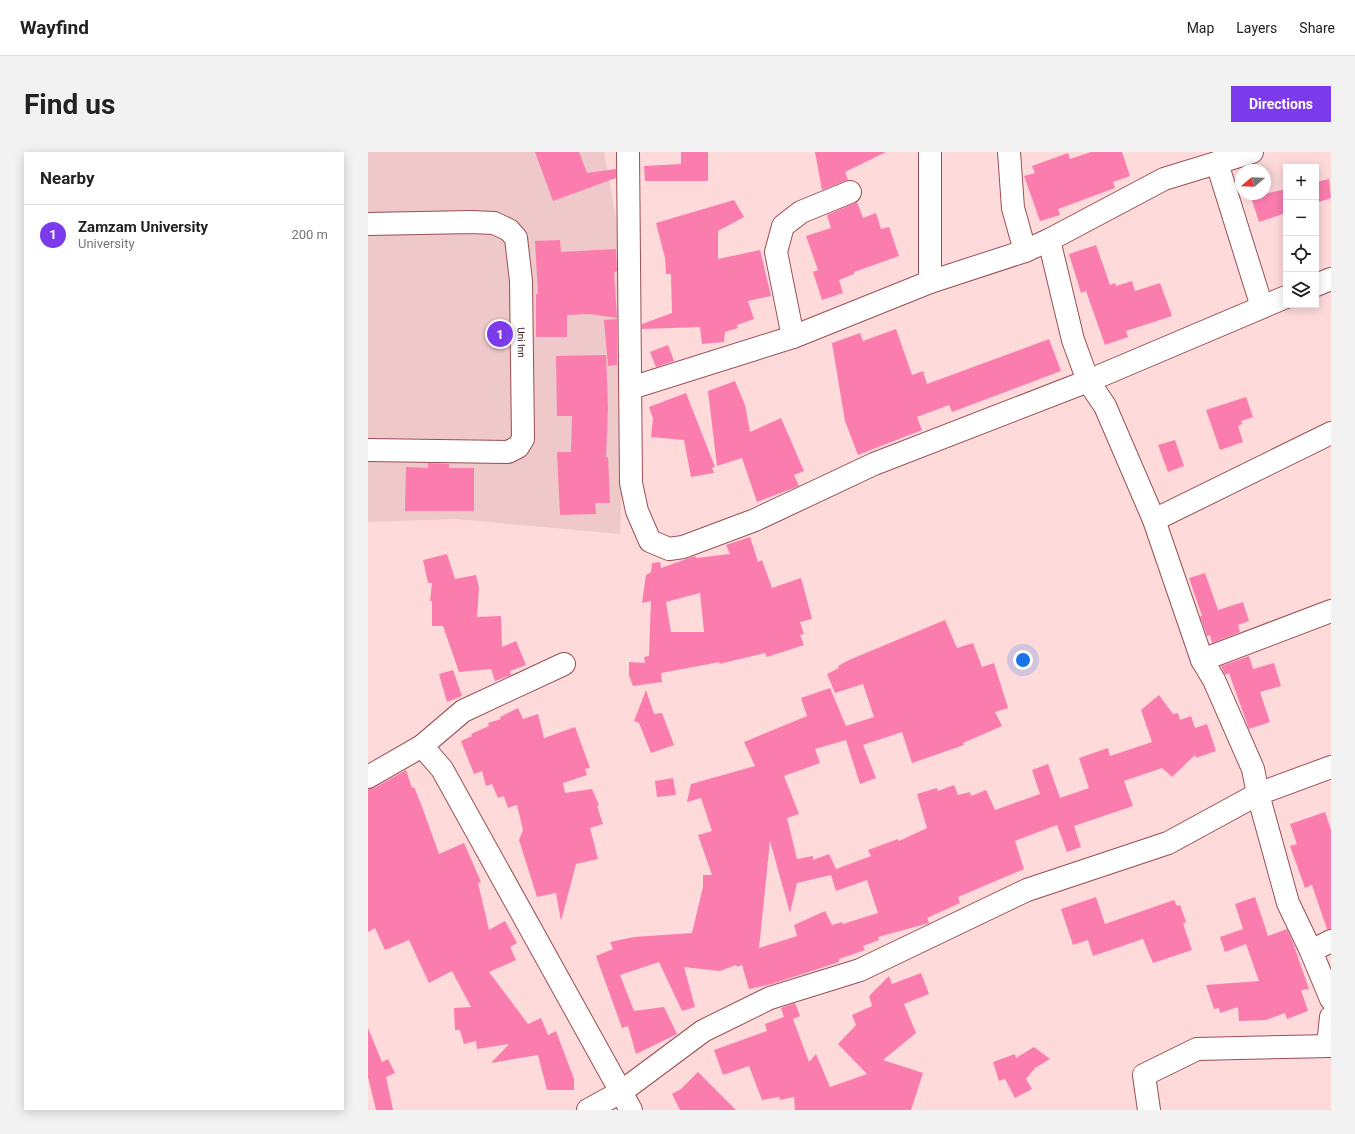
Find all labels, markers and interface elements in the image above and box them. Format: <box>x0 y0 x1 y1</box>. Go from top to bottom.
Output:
text: Wayfind <box>20 16 89 39</box>
text: Map <box>1187 20 1214 36</box>
text: Layers <box>1236 20 1277 36</box>
text: Share <box>1299 20 1335 36</box>
button: Directions <box>1231 86 1331 122</box>
text: Find us <box>24 88 115 121</box>
north arrow <box>1235 164 1271 200</box>
map controls <box>1283 164 1319 308</box>
button: + <box>1283 164 1319 200</box>
text: Nearby <box>40 168 95 188</box>
button: − <box>1283 200 1319 236</box>
text: Zamzam University <box>78 218 208 236</box>
text: 1 <box>49 227 57 242</box>
text: 200 m <box>291 227 328 242</box>
text: University <box>78 236 135 251</box>
button: locate <box>1283 236 1319 272</box>
button: layers <box>1283 272 1319 308</box>
pin: 1 <box>487 319 513 349</box>
street label: Uni Inn <box>516 327 527 358</box>
your location <box>1013 650 1033 670</box>

